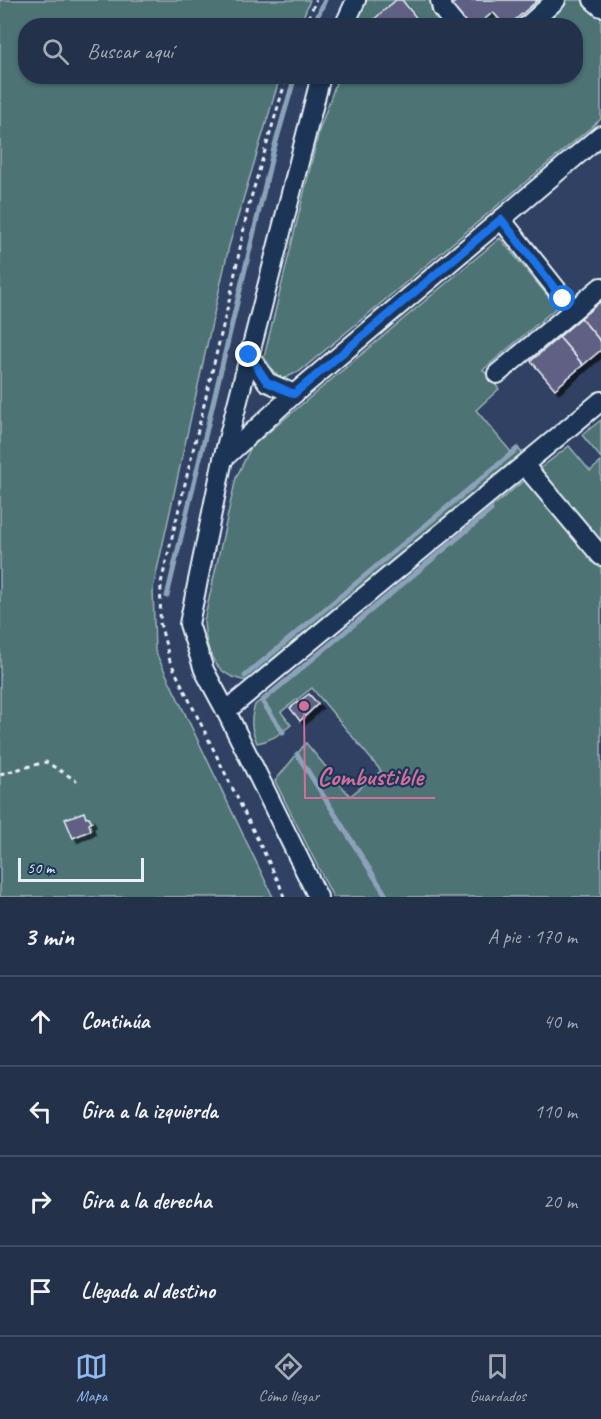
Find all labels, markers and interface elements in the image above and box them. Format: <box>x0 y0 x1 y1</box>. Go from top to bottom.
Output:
search box <box>18 18 583 84</box>
icon: search <box>39 35 72 68</box>
text: Buscar aquí <box>87 37 173 65</box>
route start <box>549 285 575 311</box>
route end <box>235 341 261 367</box>
callout: Combustible <box>305 754 435 798</box>
text: Combustible <box>317 760 425 793</box>
scale bar <box>18 855 144 882</box>
text: 50 m <box>27 858 54 878</box>
text: 3 min <box>24 920 74 953</box>
text: A pie · 170 m <box>488 924 577 949</box>
icon: ahead <box>24 1005 57 1038</box>
text: Continúa <box>81 1007 149 1035</box>
text: 40 m <box>543 1009 577 1034</box>
icon: left <box>24 1095 57 1128</box>
text: Gira a la izquierda <box>81 1097 218 1125</box>
text: 110 m <box>534 1099 577 1124</box>
icon: right <box>24 1185 57 1218</box>
text: Gira a la derecha <box>81 1187 212 1215</box>
text: 20 m <box>543 1189 577 1214</box>
icon: arrive <box>24 1275 57 1308</box>
text: Llegada al destino <box>81 1277 215 1305</box>
tab: Mapa <box>75 1350 108 1406</box>
tab: Cómo llegar <box>259 1350 319 1406</box>
tab: Guardados <box>470 1350 526 1406</box>

